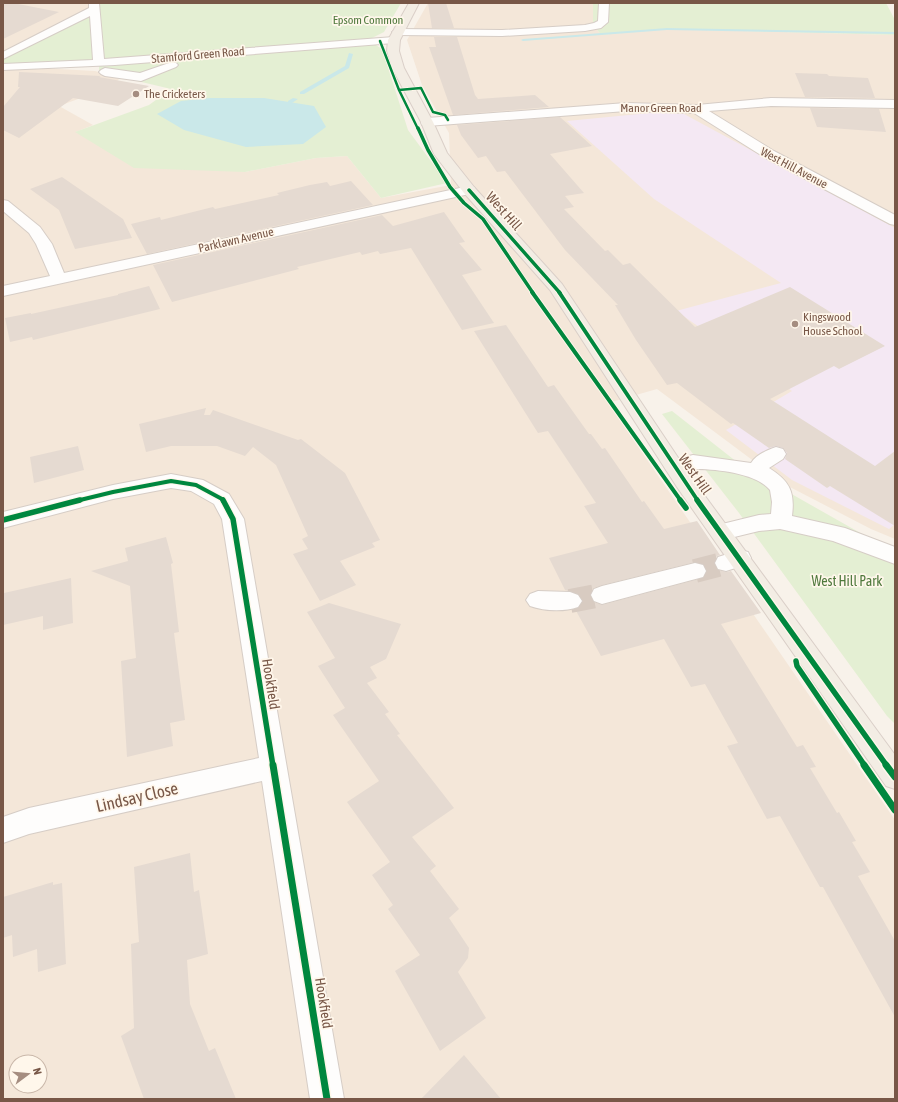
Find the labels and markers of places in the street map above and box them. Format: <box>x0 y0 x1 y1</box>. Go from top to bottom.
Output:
place label: The Cricketers <box>144 87 205 101</box>
marker: The Cricketers <box>131 89 141 99</box>
place label: Kingswood House School <box>803 310 863 338</box>
marker: Kingswood House School <box>790 319 800 329</box>

